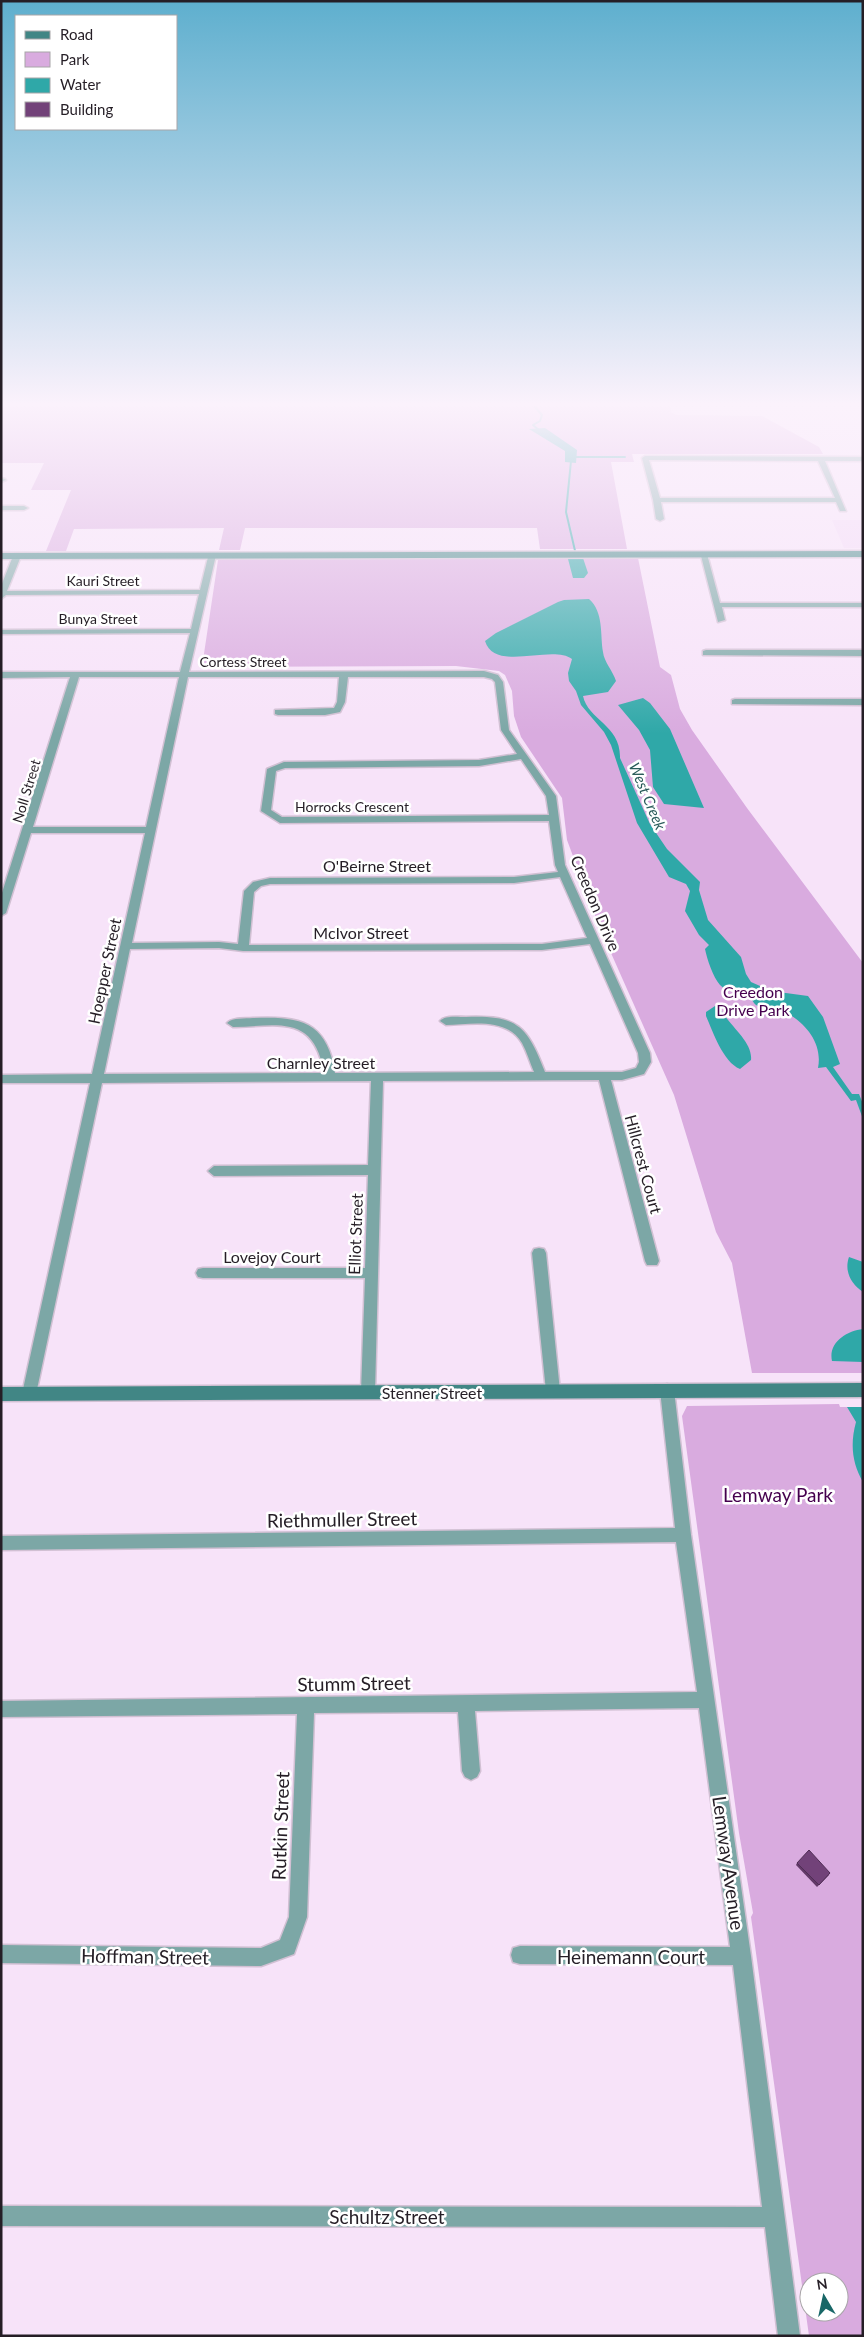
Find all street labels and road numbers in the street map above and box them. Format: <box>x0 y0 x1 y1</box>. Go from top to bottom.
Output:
street label: Kauri Street <box>67 572 139 589</box>
street label: Bunya Street <box>59 610 137 627</box>
street label: Cortess Street <box>199 653 287 670</box>
street label: Noll Street <box>8 757 44 825</box>
street label: Horrocks Crescent <box>295 798 409 815</box>
street label: Creedon Drive <box>567 852 625 954</box>
street label: O'Beirne Street <box>323 856 431 875</box>
street label: Hoepper Street <box>84 916 125 1026</box>
street label: McIvor Street <box>313 923 409 942</box>
street label: Charnley Street <box>267 1053 375 1072</box>
street label: Hillcrest Court <box>622 1112 666 1216</box>
street label: Elliot Street <box>344 1193 366 1275</box>
street label: Lovejoy Court <box>223 1247 321 1266</box>
street label: Stenner Street <box>382 1383 483 1402</box>
street label: Riethmuller Street <box>267 1506 418 1532</box>
street label: Stumm Street <box>297 1671 411 1695</box>
street label: Rutkin Street <box>267 1771 293 1881</box>
street label: Lemway Avenue <box>708 1794 750 1932</box>
street label: Hoffman Street <box>81 1943 209 1969</box>
street label: Heinemann Court <box>557 1945 705 1968</box>
street label: Schultz Street <box>329 2205 445 2228</box>

